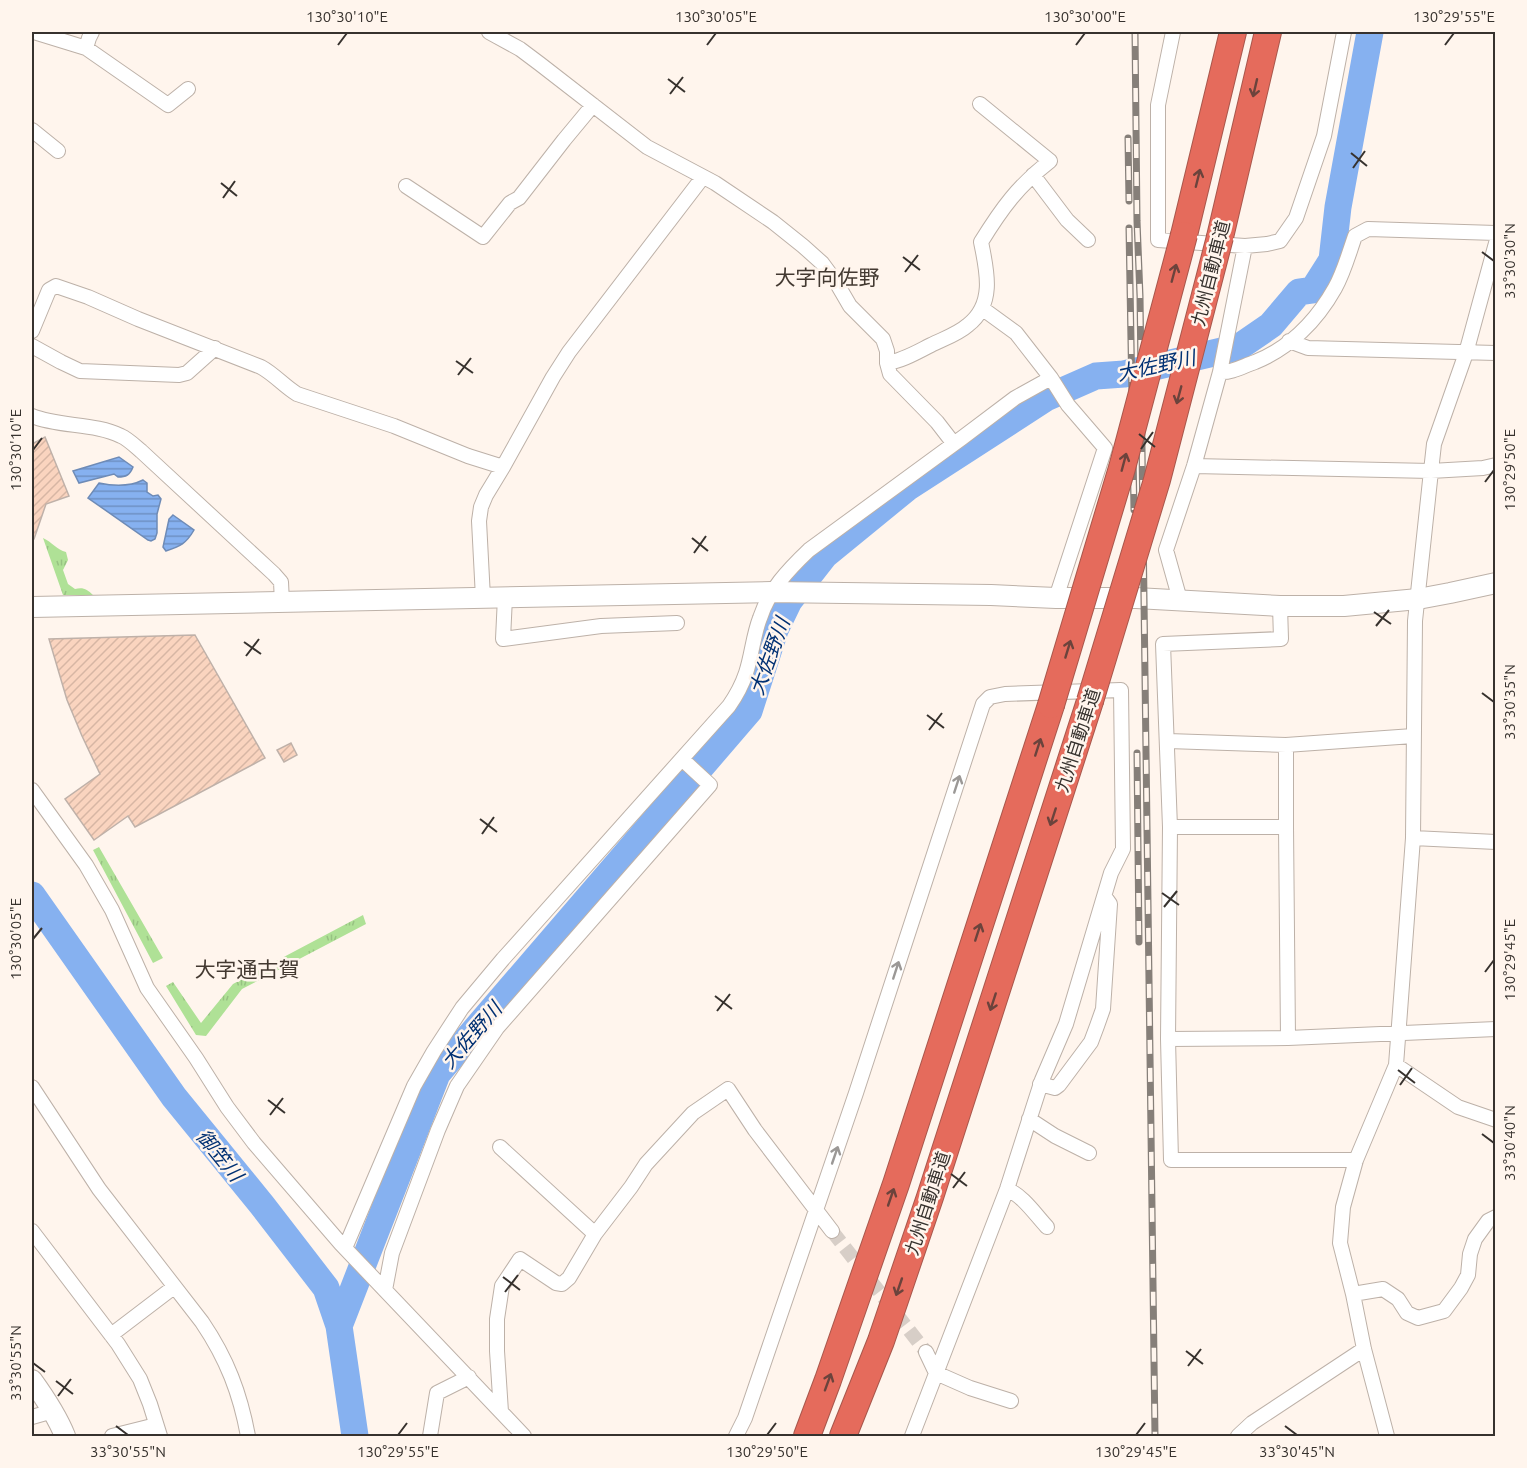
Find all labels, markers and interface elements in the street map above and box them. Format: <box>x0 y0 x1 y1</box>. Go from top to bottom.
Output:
text: 130°30'10"E <box>306 8 388 25</box>
text: 130°30'05"E <box>675 8 757 25</box>
text: 130°30'00"E <box>1044 8 1126 25</box>
text: 130°29'55"E <box>1413 8 1495 25</box>
one-way arrow <box>1248 79 1260 98</box>
one-way arrow <box>1192 169 1204 188</box>
street label: 九州自動車道 <box>1187 218 1233 328</box>
text: 33°30'30"N <box>1501 223 1518 299</box>
one-way arrow <box>1168 264 1180 283</box>
district label: 大字向佐野 <box>775 265 880 289</box>
water label: 大佐野川 <box>1114 345 1199 385</box>
one-way arrow <box>1173 385 1184 404</box>
text: 130°30'10"E <box>7 409 24 491</box>
text: 130°29'50"E <box>1501 429 1518 511</box>
one-way arrow <box>1118 453 1130 472</box>
water label: 大佐野川 <box>745 613 794 698</box>
one-way arrow <box>1063 639 1074 658</box>
text: 33°30'35"N <box>1501 664 1518 740</box>
street label: 九州自動車道 <box>1051 686 1103 794</box>
one-way arrow <box>1033 738 1044 757</box>
one-way arrow <box>952 776 963 794</box>
one-way arrow <box>1046 807 1057 826</box>
text: 130°30'05"E <box>7 898 24 980</box>
text: 130°29'45"E <box>1501 919 1518 1001</box>
one-way arrow <box>973 923 984 942</box>
district label: 大字通古賀 <box>195 957 300 981</box>
one-way arrow <box>892 961 903 980</box>
one-way arrow <box>986 993 997 1011</box>
water label: 大佐野川 <box>436 996 507 1073</box>
text: 33°30'40"N <box>1501 1105 1518 1181</box>
water label: 御笠川 <box>192 1124 249 1187</box>
one-way arrow <box>831 1146 842 1165</box>
street label: 九州自動車道 <box>901 1149 953 1257</box>
one-way arrow <box>887 1188 898 1207</box>
one-way arrow <box>892 1278 903 1296</box>
text: 33°30'55"N <box>7 1325 24 1401</box>
one-way arrow <box>823 1373 834 1392</box>
text: 33°30'55"N <box>90 1443 166 1460</box>
text: 130°29'55"E <box>357 1443 439 1460</box>
text: 130°29'50"E <box>726 1443 808 1460</box>
text: 130°29'45"E <box>1095 1443 1177 1460</box>
text: 33°30'45"N <box>1259 1443 1335 1460</box>

